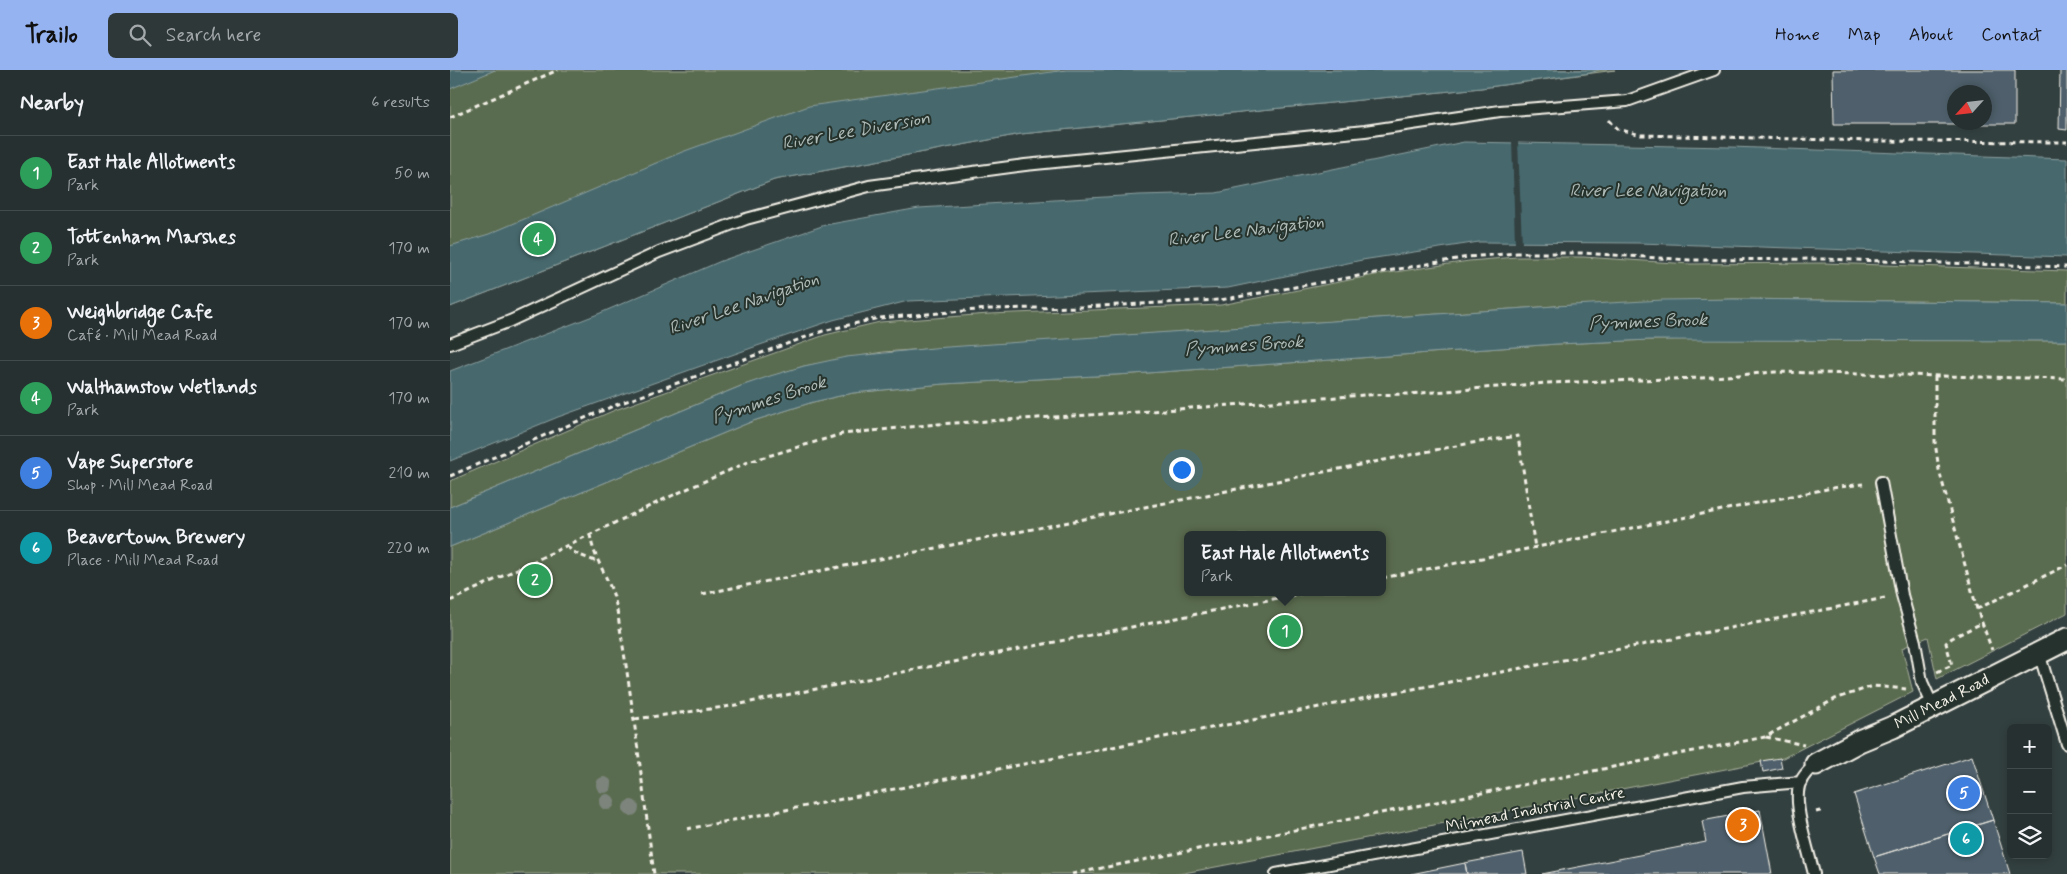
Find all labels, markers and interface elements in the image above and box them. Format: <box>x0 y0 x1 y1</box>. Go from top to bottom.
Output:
search box <box>108 13 458 58</box>
text: Trailo <box>25 20 78 51</box>
icon: search <box>126 21 154 49</box>
text: Search here <box>166 23 261 48</box>
text: Home <box>1775 23 1820 47</box>
text: Map <box>1848 23 1881 47</box>
text: About <box>1909 23 1953 47</box>
text: Contact <box>1981 23 2042 47</box>
north arrow <box>1947 85 1992 130</box>
text: Nearby <box>20 89 84 117</box>
text: 6 results <box>371 92 430 113</box>
water label: River Lee Diversion <box>780 106 932 156</box>
text: East Hale Allotments <box>67 150 235 175</box>
text: 1 <box>32 163 40 184</box>
text: 50 m <box>394 163 430 184</box>
text: Park <box>67 175 99 196</box>
water label: River Lee Navigation <box>1569 179 1727 205</box>
water label: River Lee Navigation <box>1167 210 1326 254</box>
pin: 4 <box>522 220 554 258</box>
text: Tottenham Marshes <box>67 225 236 250</box>
text: 2 <box>32 238 40 259</box>
text: 170 m <box>388 238 430 259</box>
text: Park <box>67 250 99 271</box>
water label: River Lee Navigation <box>666 267 823 343</box>
text: Weighbridge Cafe <box>67 300 213 325</box>
water label: Pymmes Brook <box>1588 308 1709 336</box>
text: 3 <box>32 313 40 334</box>
text: 170 m <box>388 313 430 334</box>
text: Café · Mill Mead Road <box>67 325 217 346</box>
water label: Pymmes Brook <box>1184 330 1305 362</box>
water label: Pymmes Brook <box>709 370 830 430</box>
text: Walthamstow Wetlands <box>67 375 257 400</box>
text: 4 <box>31 388 41 409</box>
text: 170 m <box>388 388 430 409</box>
text: Park <box>67 400 99 421</box>
text: Vape Superstore <box>67 450 193 475</box>
your location <box>1169 457 1195 483</box>
text: 5 <box>31 463 41 484</box>
text: 210 m <box>389 463 430 484</box>
text: Shop · Mill Mead Road <box>67 475 213 496</box>
text: Beavertown Brewery <box>67 525 245 550</box>
popup <box>1184 531 1386 596</box>
text: 6 <box>32 538 40 559</box>
text: 220 m <box>387 538 430 559</box>
text: East Hale Allotments <box>1201 541 1369 566</box>
text: Place · Mill Mead Road <box>67 550 218 571</box>
pin: 2 <box>519 561 551 599</box>
text: Park <box>1201 566 1233 587</box>
pin: 1 <box>1269 612 1301 650</box>
street label: Mill Mead Road <box>1891 669 1993 735</box>
map controls <box>2007 724 2052 859</box>
button: + <box>2007 724 2052 769</box>
button: − <box>2007 769 2052 814</box>
pin: 5 <box>1948 774 1980 812</box>
street label: Milmead Industrial Centre <box>1444 782 1626 838</box>
pin: 3 <box>1727 806 1759 844</box>
button: layers <box>2007 814 2052 859</box>
pin: 6 <box>1950 820 1982 858</box>

